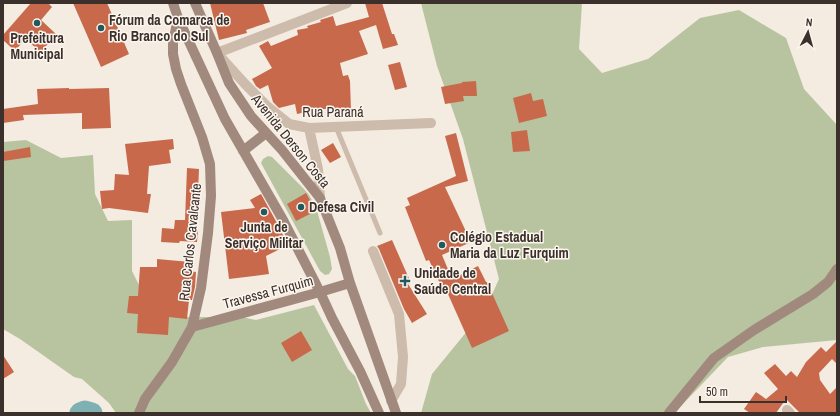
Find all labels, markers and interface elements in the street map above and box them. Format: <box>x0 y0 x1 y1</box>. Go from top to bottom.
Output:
place label: Fórum da Comarca de Rio Branco do Sul <box>109 11 230 45</box>
north arrow <box>788 12 828 52</box>
text: N <box>805 15 813 29</box>
marker: Prefeitura Municipal <box>32 18 42 28</box>
marker: Fórum da Comarca de Rio Branco do Sul <box>96 23 106 33</box>
place label: Prefeitura Municipal <box>10 29 64 63</box>
street label: Avenida Derson Costa <box>247 90 335 192</box>
street label: Rua Paraná <box>302 103 364 121</box>
street label: Rua Carlos Cavalcante <box>175 182 205 302</box>
place label: Defesa Civil <box>309 198 374 216</box>
marker: Defesa Civil <box>296 202 306 212</box>
marker: Junta de Serviço Militar <box>259 207 269 217</box>
place label: Junta de Serviço Militar <box>225 218 304 252</box>
place label: Colégio Estadual Maria da Luz Furquim <box>450 228 569 262</box>
marker: Colégio Estadual Maria da Luz Furquim <box>437 240 447 250</box>
place label: Unidade de Saúde Central <box>414 264 491 298</box>
street label: Travessa Furquim <box>221 271 315 313</box>
marker: Unidade de Saúde Central <box>399 275 411 287</box>
scale bar <box>700 378 786 404</box>
text: 50 m <box>706 384 728 400</box>

